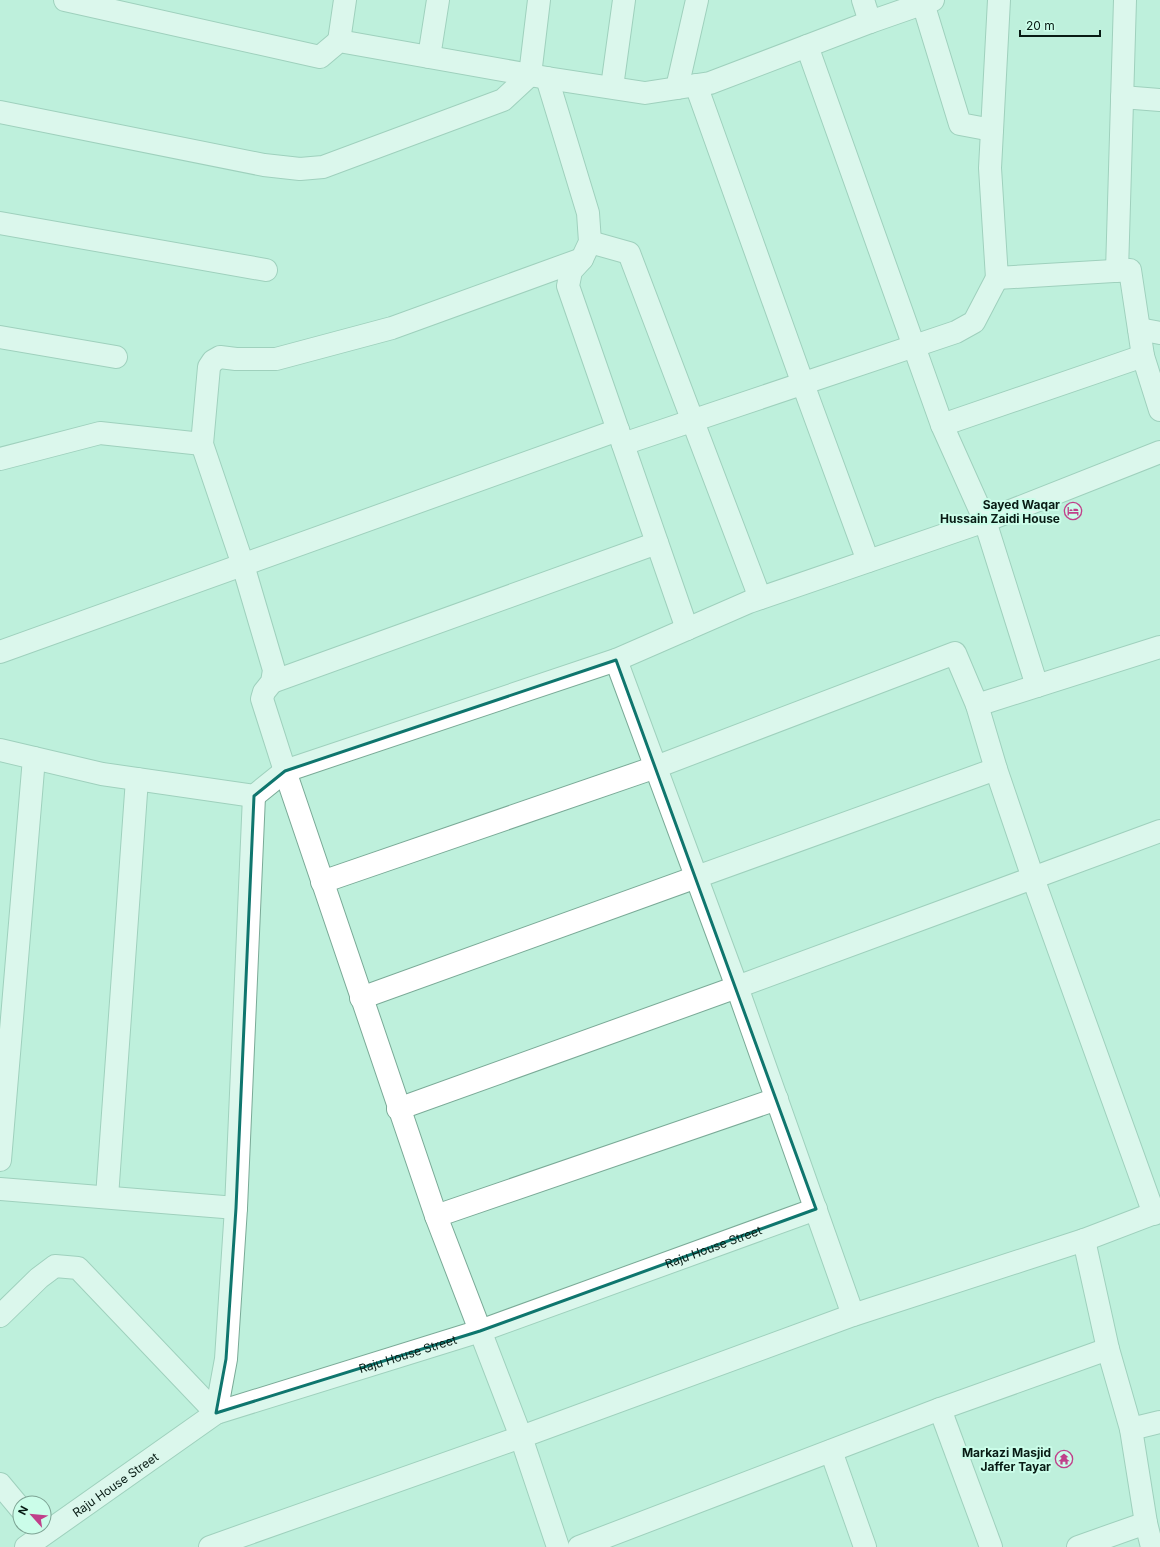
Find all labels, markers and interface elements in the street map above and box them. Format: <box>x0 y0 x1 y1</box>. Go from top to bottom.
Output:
scale bar <box>1020 12 1100 38</box>
text: 20 m <box>1026 18 1055 33</box>
place label: Sayed Waqar Hussain Zaidi House <box>940 497 1060 526</box>
hotel icon: Sayed Waqar Hussain Zaidi House <box>1063 501 1083 521</box>
street label: Raju House Street <box>663 1222 764 1271</box>
street label: Raju House Street <box>357 1331 458 1376</box>
place label: Markazi Masjid Jaffer Tayar <box>962 1445 1051 1474</box>
street label: Raju House Street <box>69 1449 161 1520</box>
temple icon: Markazi Masjid Jaffer Tayar <box>1054 1449 1074 1469</box>
north arrow <box>12 1495 52 1535</box>
text: N <box>15 1504 31 1517</box>

